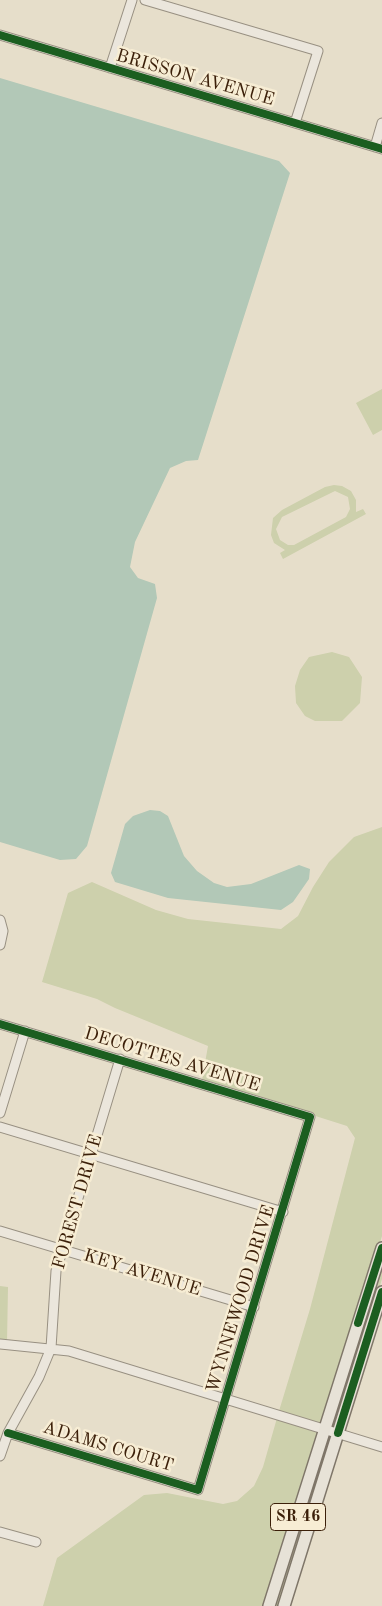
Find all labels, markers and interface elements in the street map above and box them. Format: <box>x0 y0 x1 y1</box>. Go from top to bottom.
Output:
street label: BRISSON AVENUE <box>113 45 277 111</box>
street label: DECOTTES AVENUE <box>81 1023 263 1097</box>
street label: FOREST DRIVE <box>48 1132 108 1272</box>
street label: WYNNEWOOD DRIVE <box>202 1203 280 1395</box>
street label: KEY AVENUE <box>81 1245 203 1301</box>
street label: ADAMS COURT <box>40 1417 176 1477</box>
road number: SR 46 <box>270 1504 326 1530</box>

